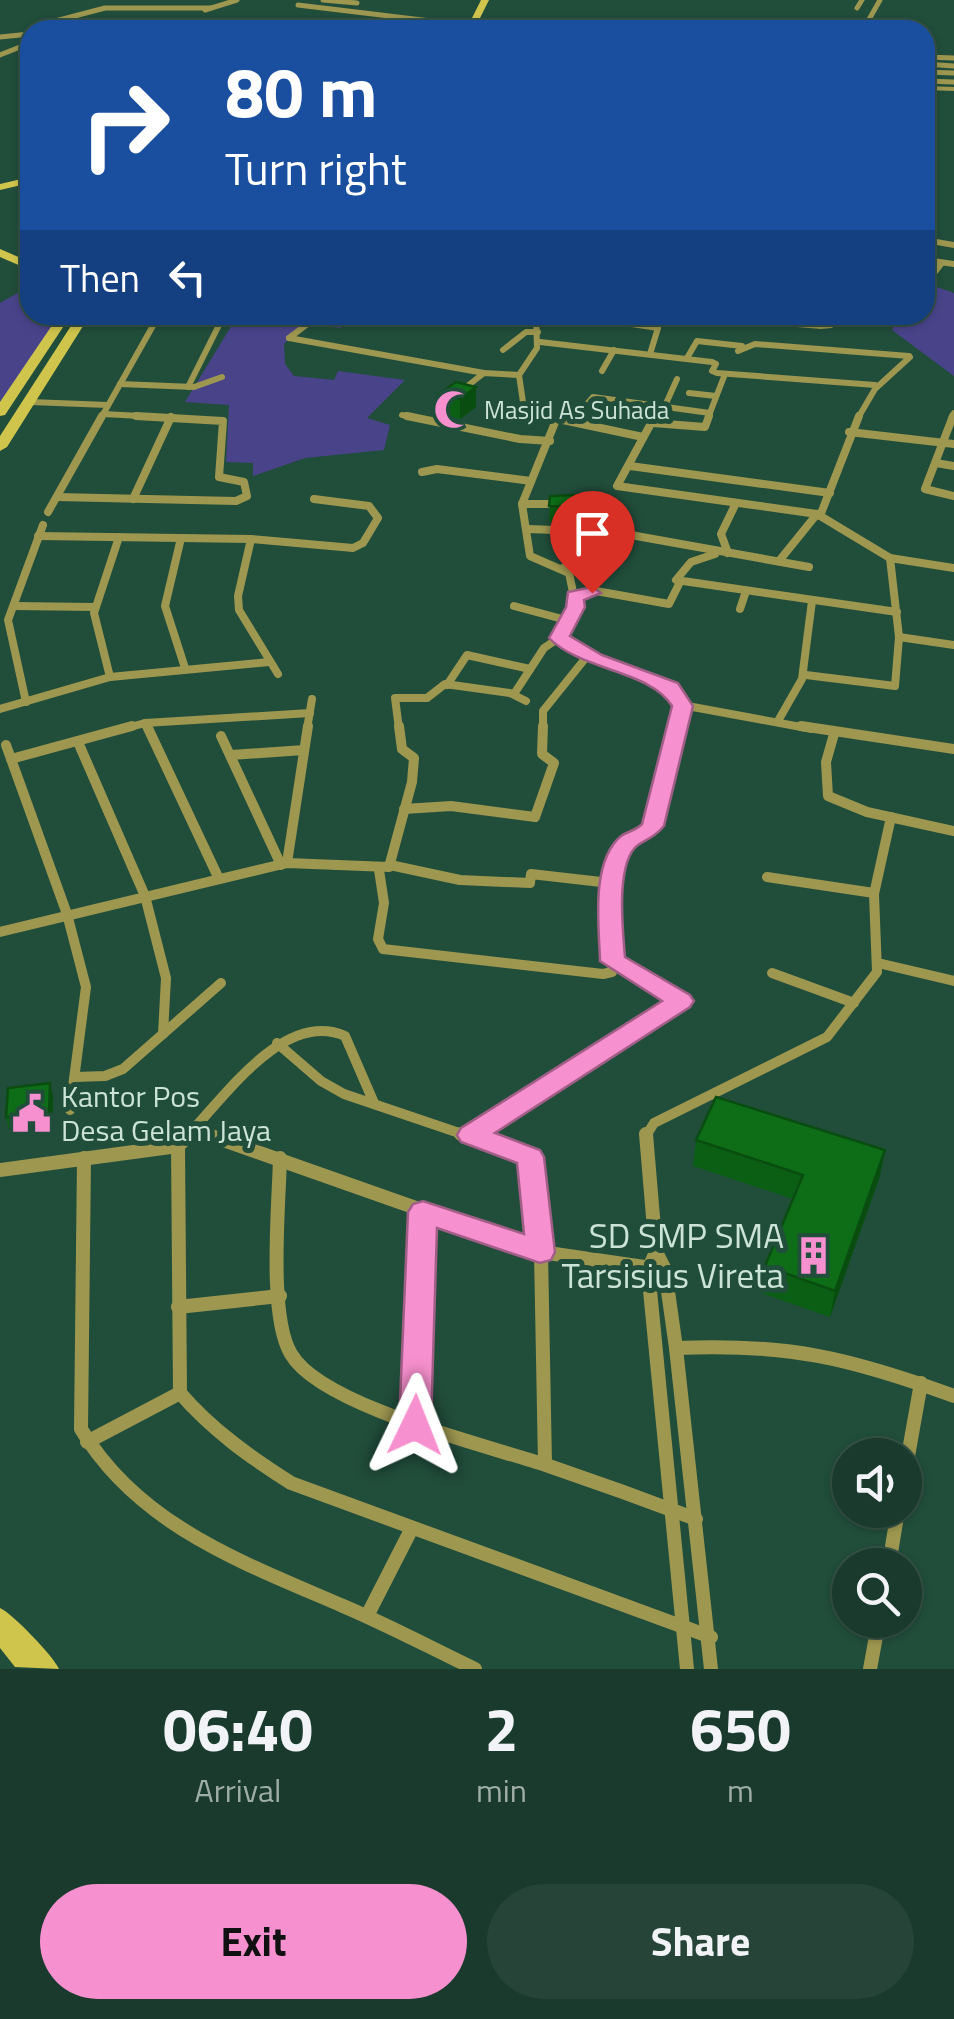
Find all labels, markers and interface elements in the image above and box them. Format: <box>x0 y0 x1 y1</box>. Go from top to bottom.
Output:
text: 80 m <box>225 38 378 144</box>
icon: right <box>60 60 190 190</box>
text: Turn right <box>225 134 407 202</box>
text: Then <box>60 249 140 307</box>
icon: left <box>160 250 215 305</box>
mosque icon: Masjid As Suhada <box>433 389 475 431</box>
place label: Masjid As Suhada <box>484 391 670 429</box>
pin <box>550 491 635 594</box>
icon: arrive <box>565 506 620 561</box>
place label: Kantor Pos Desa Gelam Jaya <box>61 1073 271 1153</box>
public building icon: Kantor Pos Desa Gelam Jaya <box>10 1092 52 1134</box>
place label: SD SMP SMA Tarsisius Vireta <box>561 1208 784 1302</box>
building icon: SD SMP SMA Tarsisius Vireta <box>793 1234 835 1276</box>
position arrow <box>363 1373 467 1477</box>
map controls <box>832 1438 922 1638</box>
button: sound <box>832 1438 922 1528</box>
button: search <box>832 1548 922 1638</box>
text: 06:40 <box>163 1683 313 1774</box>
text: 2 <box>485 1683 518 1774</box>
text: 650 <box>690 1683 791 1774</box>
text: Arrival <box>195 1766 281 1814</box>
text: min <box>476 1766 527 1814</box>
text: m <box>727 1766 754 1814</box>
button: Exit <box>40 1884 467 1999</box>
button: Share <box>487 1884 914 1999</box>

